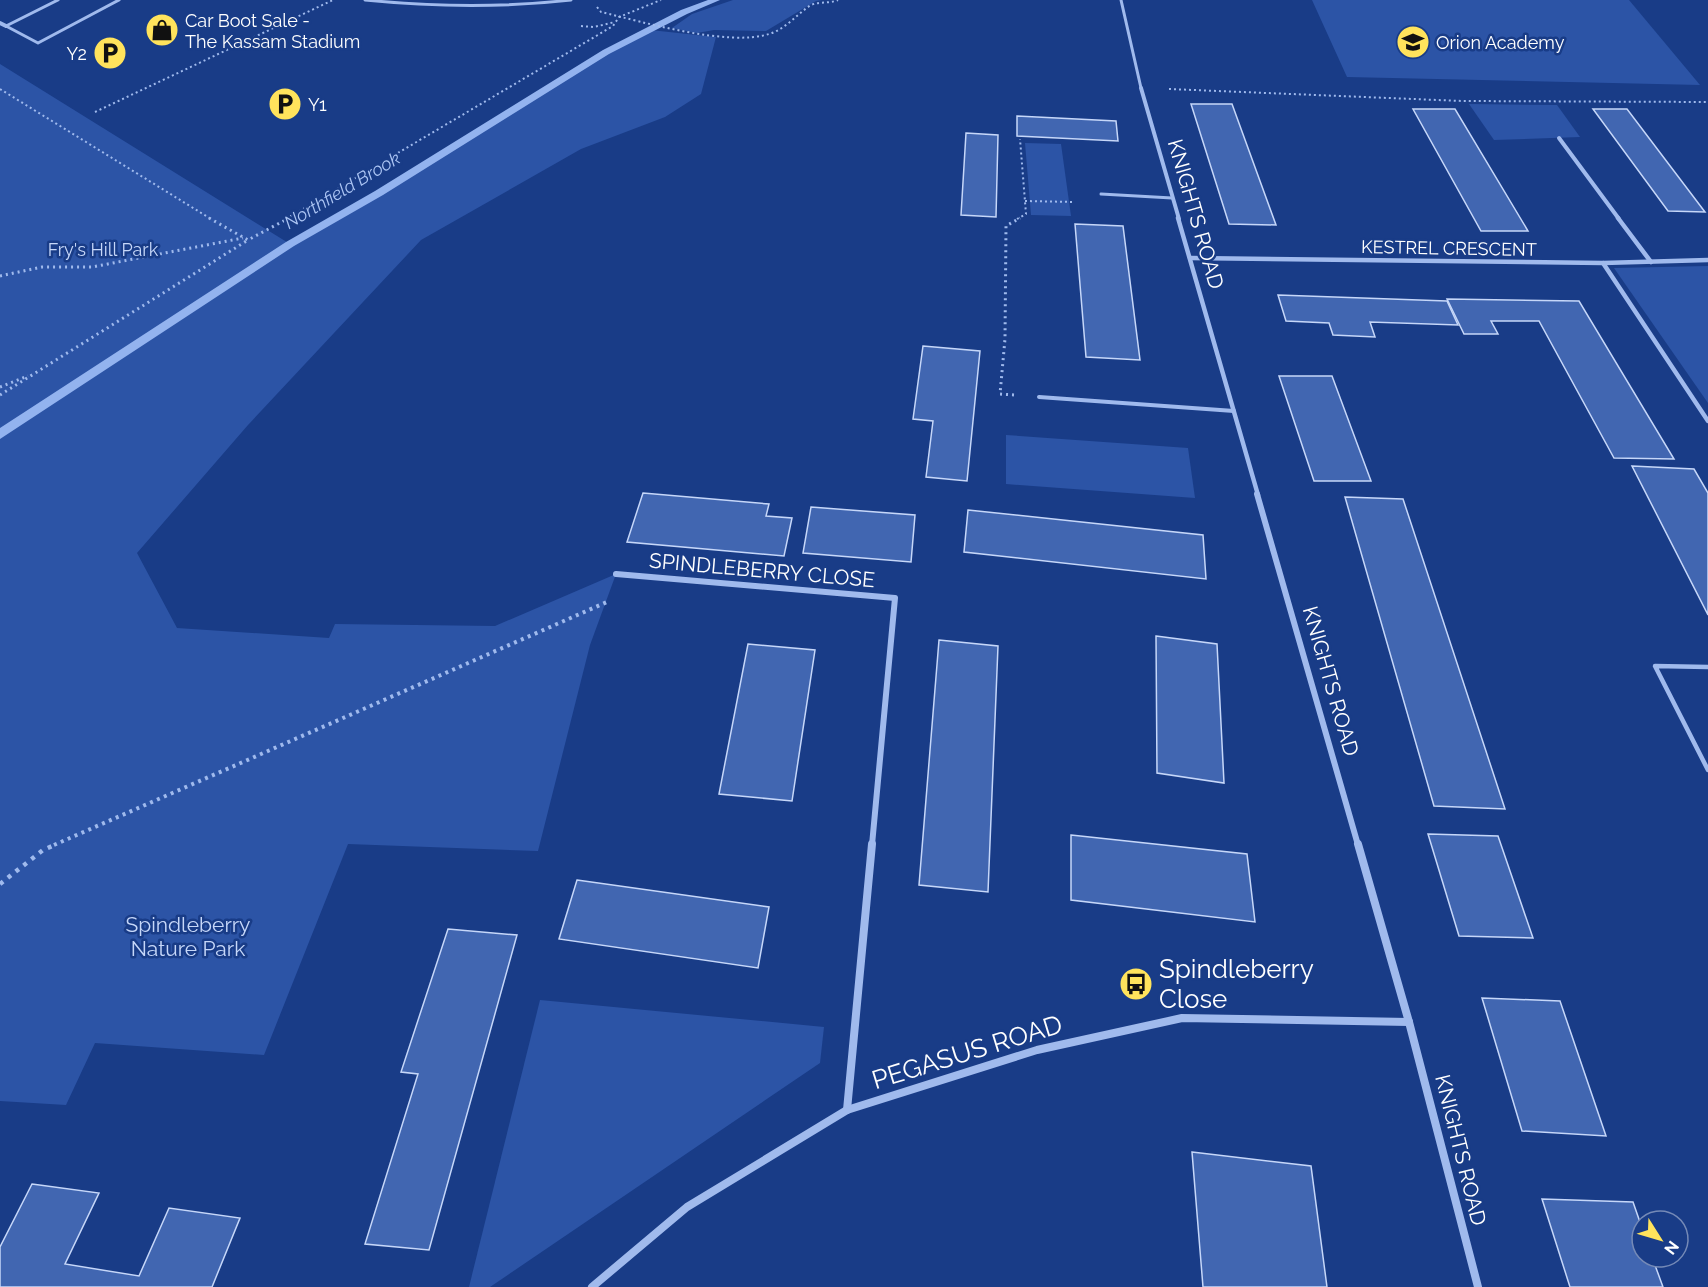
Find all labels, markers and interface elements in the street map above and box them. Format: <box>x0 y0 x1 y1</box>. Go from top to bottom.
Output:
place label: Car Boot Sale - The Kassam Stadium <box>185 10 360 52</box>
shop icon: Car Boot Sale - The Kassam Stadium <box>144 12 180 48</box>
school or university icon: Orion Academy <box>1395 24 1431 60</box>
place label: Orion Academy <box>1436 32 1565 53</box>
parking icon: Y2 <box>92 35 128 71</box>
place label: Y2 <box>67 43 87 64</box>
parking icon: Y1 <box>267 86 303 122</box>
place label: Y1 <box>308 94 327 115</box>
street label: KNIGHTS ROAD <box>1163 136 1229 292</box>
water label: Northfield Brook <box>280 147 404 233</box>
street label: KESTREL CRESCENT <box>1361 236 1537 260</box>
park label: Fry's Hill Park <box>48 239 159 260</box>
street label: SPINDLEBERRY CLOSE <box>648 548 876 592</box>
street label: KNIGHTS ROAD <box>1298 603 1364 759</box>
park label: Spindleberry Nature Park <box>125 912 251 961</box>
place label: Spindleberry Close <box>1159 954 1314 1014</box>
bus stop icon: Spindleberry Close <box>1118 966 1154 1002</box>
street label: PEGASUS ROAD <box>868 1009 1066 1095</box>
street label: KNIGHTS ROAD <box>1430 1072 1492 1228</box>
north arrow <box>1630 1209 1690 1269</box>
text: N <box>1660 1237 1683 1258</box>

